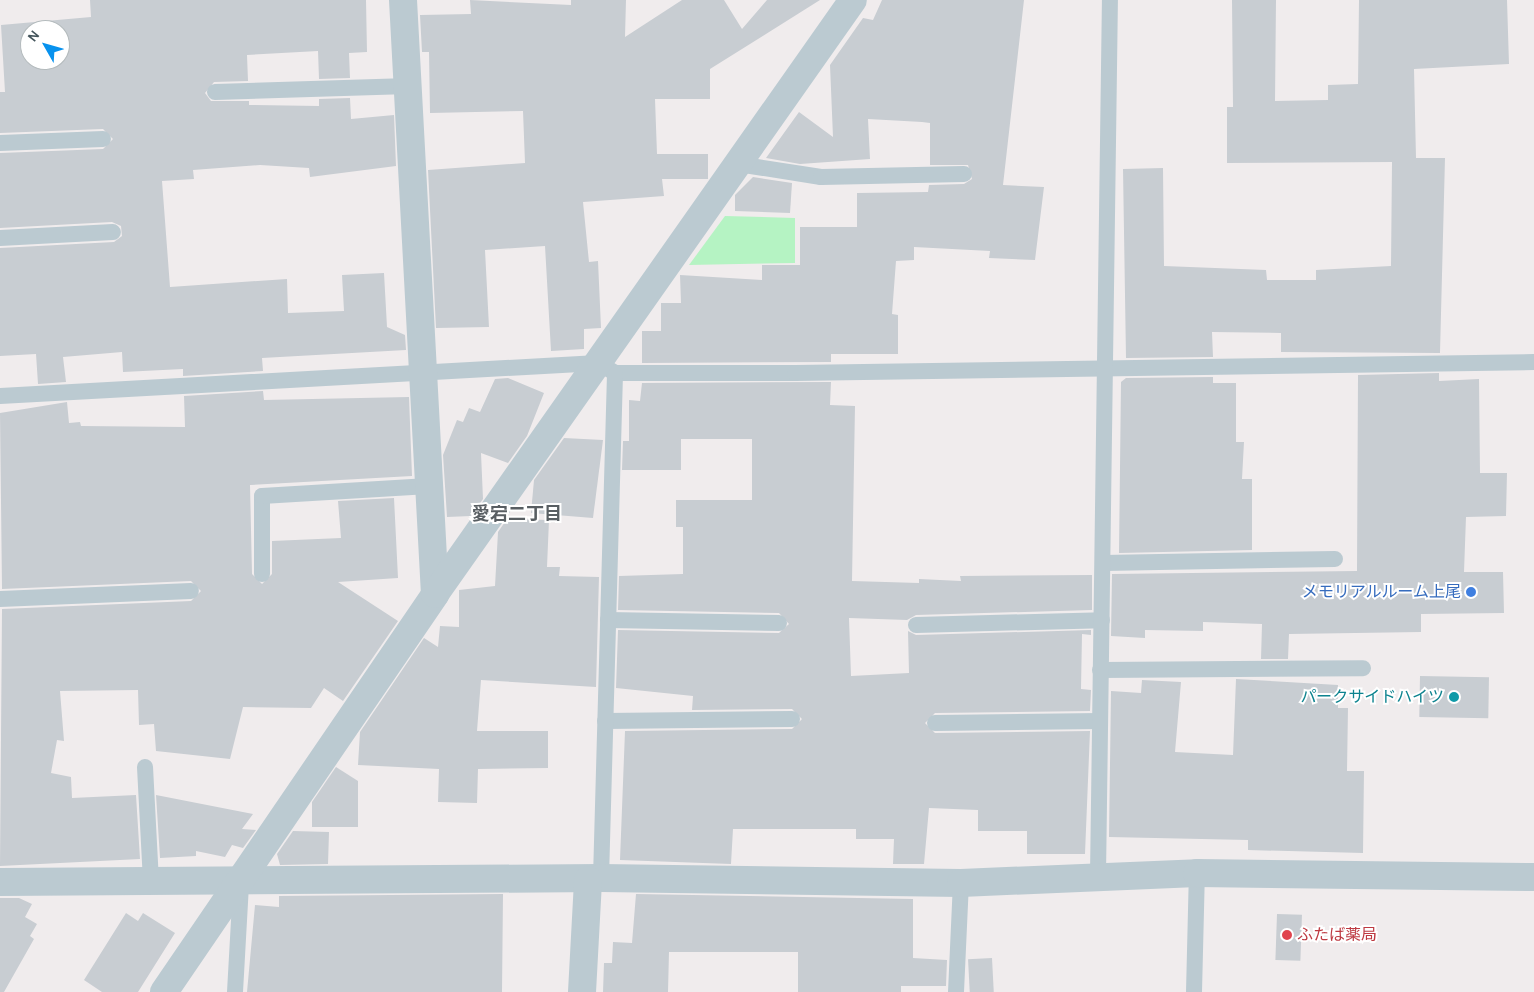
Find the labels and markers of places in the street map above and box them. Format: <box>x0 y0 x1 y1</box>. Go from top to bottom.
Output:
place label: メモリアルルーム上尾 <box>1301 582 1461 602</box>
marker: メモリアルルーム上尾 <box>1465 586 1477 598</box>
place label: パークサイドハイツ <box>1300 687 1444 707</box>
marker: パークサイドハイツ <box>1448 691 1460 703</box>
place label: ふたば薬局 <box>1297 925 1377 945</box>
marker: ふたば薬局 <box>1281 929 1293 941</box>

